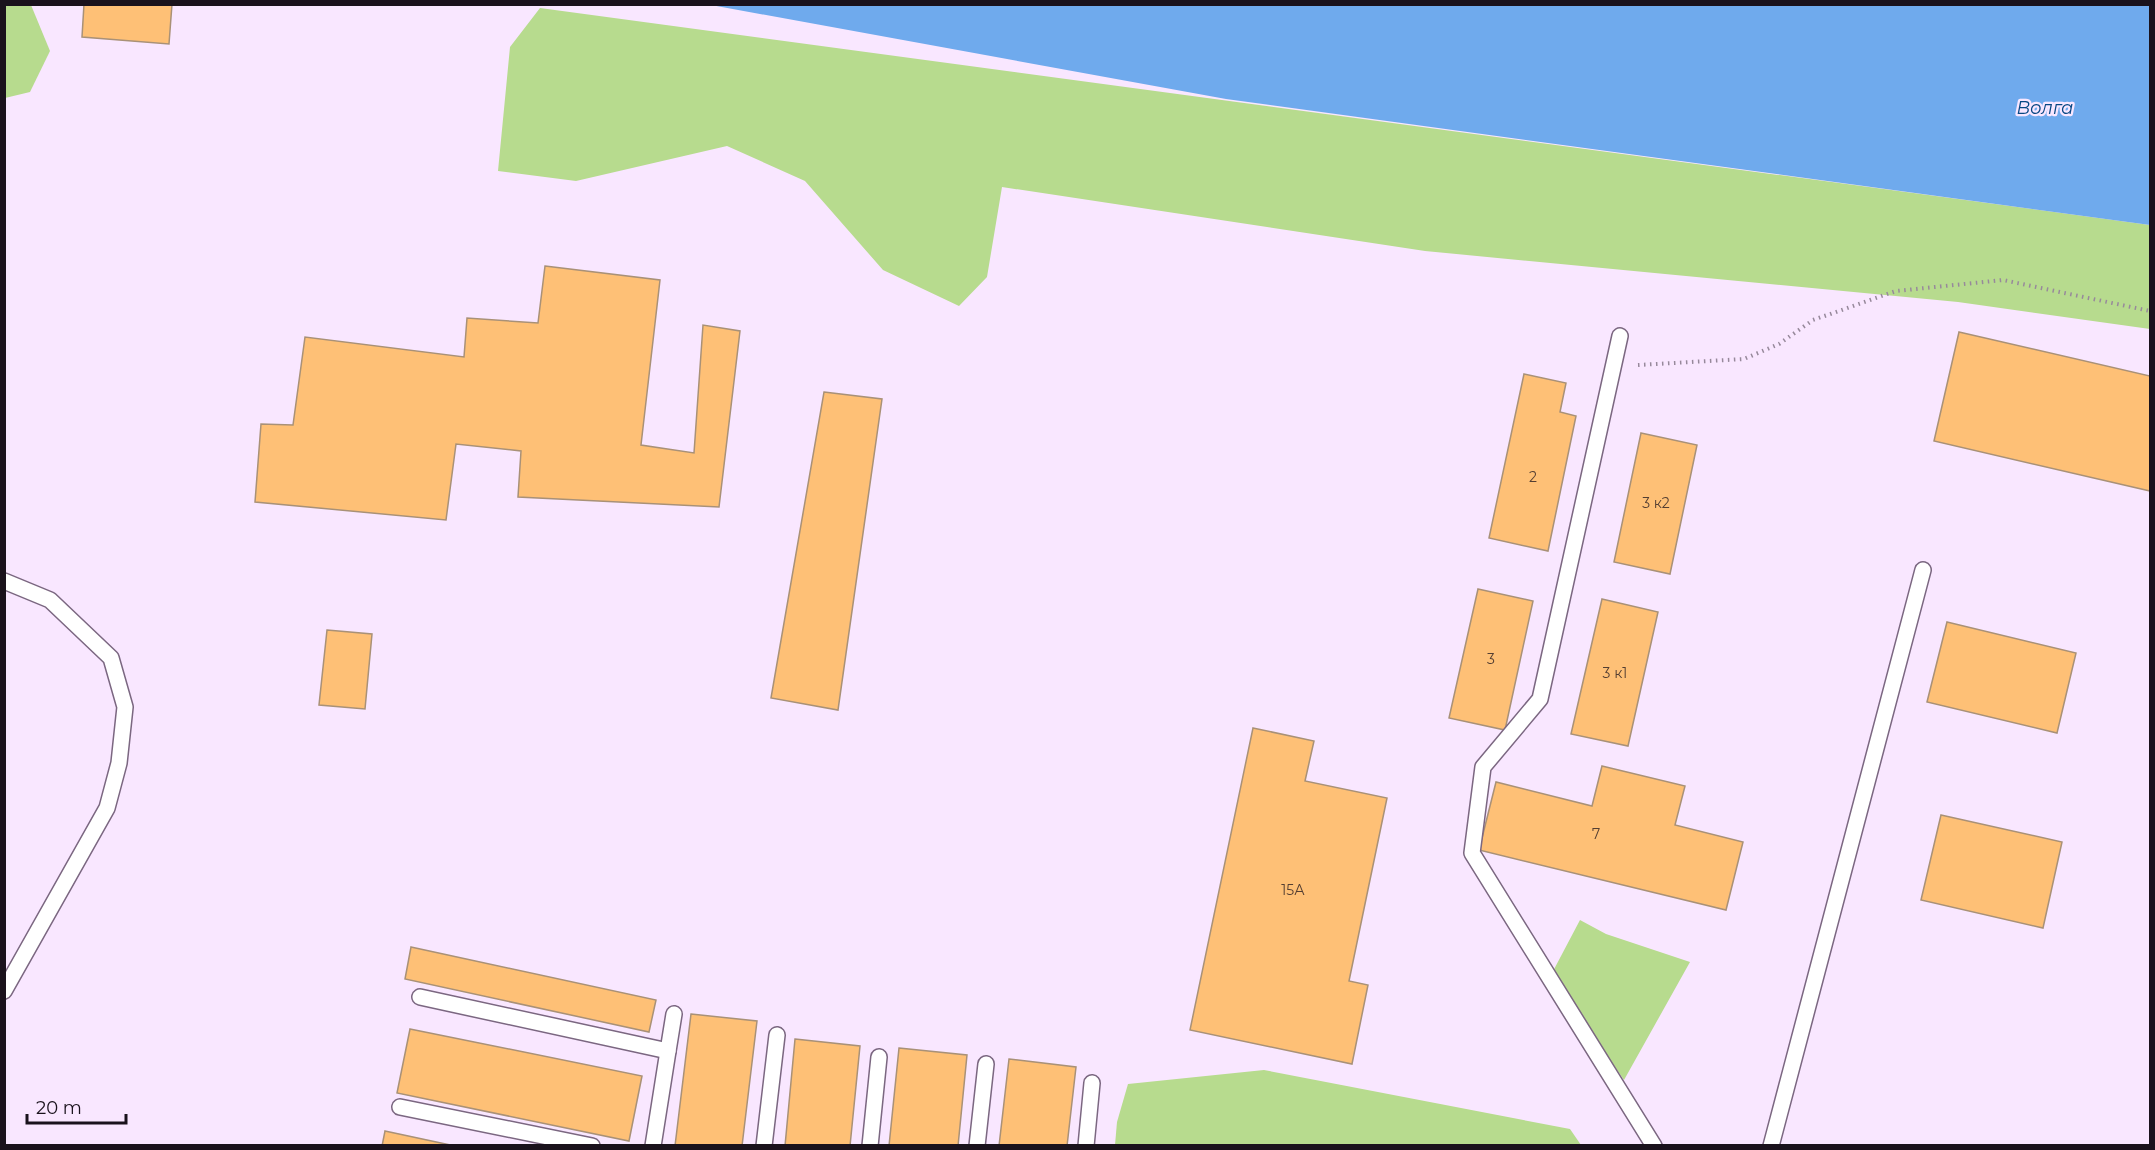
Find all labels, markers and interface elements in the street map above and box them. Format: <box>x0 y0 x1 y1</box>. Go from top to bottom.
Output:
water label: Волга <box>2017 97 2074 119</box>
house number: 2 <box>1529 468 1537 486</box>
house number: 3 к2 <box>1642 494 1670 512</box>
house number: 3 <box>1487 650 1495 668</box>
house number: 3 к1 <box>1603 664 1627 682</box>
house number: 7 <box>1592 825 1600 843</box>
house number: 15А <box>1281 881 1305 899</box>
scale bar <box>27 1087 126 1125</box>
text: 20 m <box>36 1097 82 1119</box>

